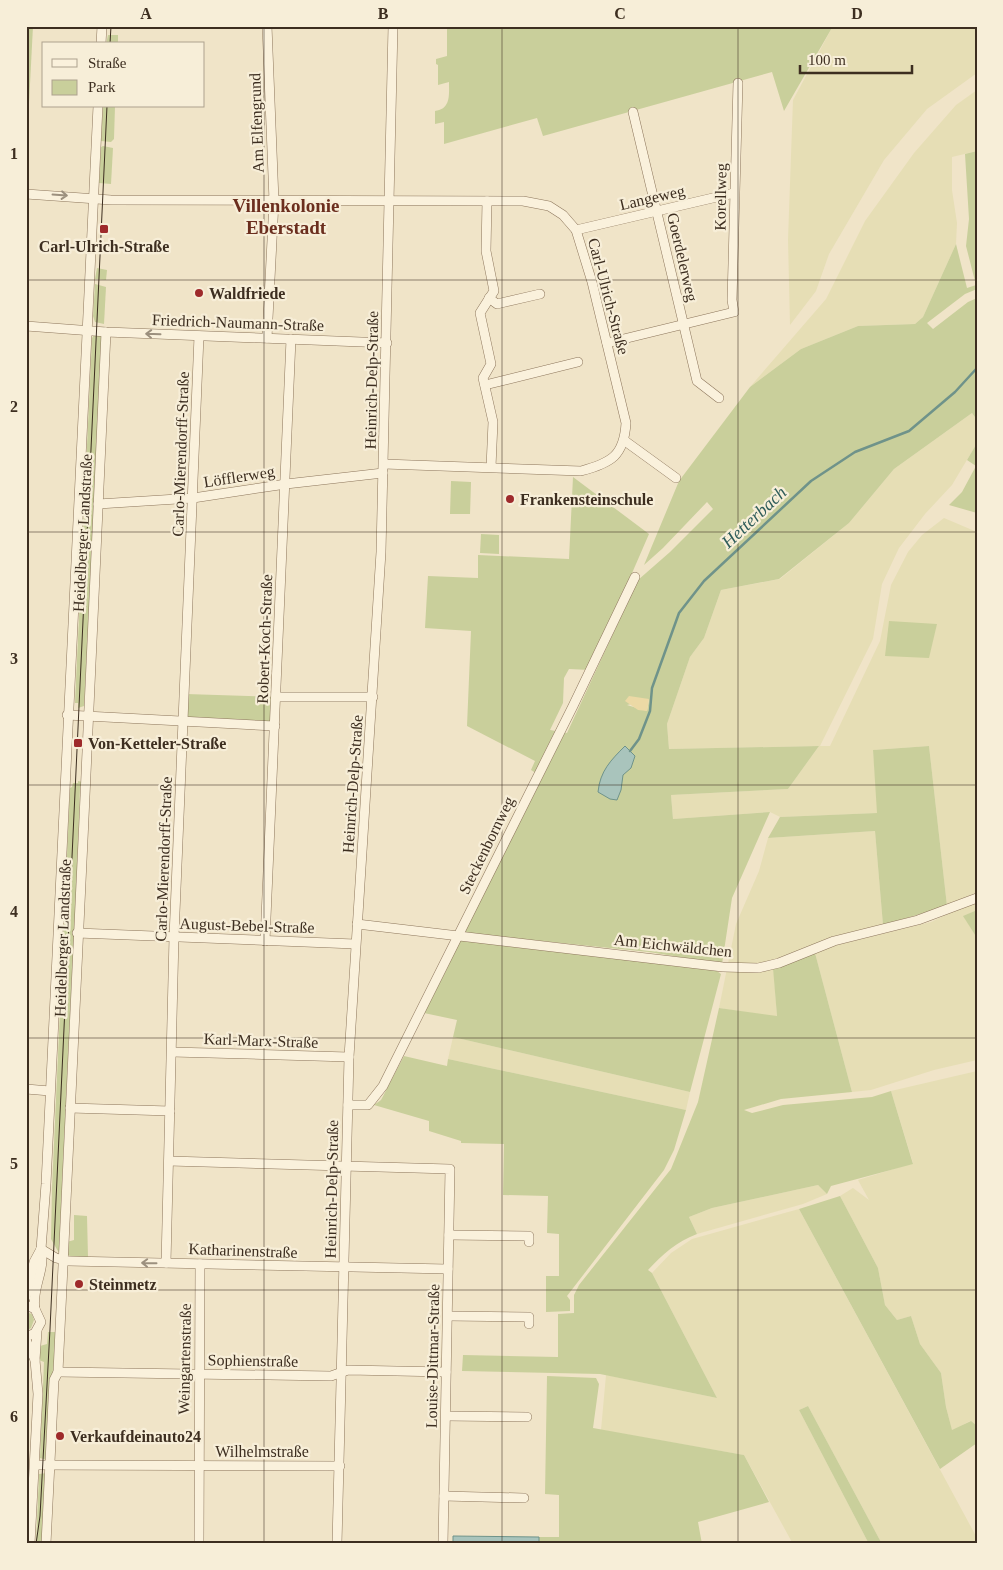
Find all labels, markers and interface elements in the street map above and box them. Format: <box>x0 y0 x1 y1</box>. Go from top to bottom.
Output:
text: A <box>140 5 152 22</box>
text: B <box>378 5 389 22</box>
text: C <box>614 5 626 22</box>
text: D <box>851 5 863 22</box>
legend <box>42 42 205 108</box>
scale bar <box>800 42 913 74</box>
text: 100 m <box>808 52 846 68</box>
text: Straße <box>88 55 127 71</box>
street label: Am Elfengrund <box>246 73 268 173</box>
text: Park <box>88 79 116 95</box>
text: 1 <box>10 145 18 162</box>
street label: Korellweg <box>711 163 731 231</box>
street label: Langeweg <box>618 182 687 214</box>
one-way arrow <box>52 191 68 200</box>
district label: Villenkolonie Eberstadt <box>233 195 339 238</box>
street label: Goerdelerweg <box>663 211 701 303</box>
marker: Carl-Ulrich-Straße <box>98 223 110 235</box>
street label: Carl-Ulrich-Straße <box>585 236 632 356</box>
place label: Carl-Ulrich-Straße <box>39 238 169 255</box>
place label: Waldfriede <box>209 285 285 302</box>
marker: Waldfriede <box>193 287 205 299</box>
street label: Friedrich-Naumann-Straße <box>152 311 324 334</box>
street label: Heinrich-Delp-Straße <box>362 311 382 449</box>
one-way arrow <box>145 329 161 339</box>
street label: Carlo-Mierendorff-Straße <box>169 371 192 537</box>
text: 2 <box>10 398 18 415</box>
street label: Heidelberger Landstraße <box>70 454 96 613</box>
street label: Löfflerweg <box>202 462 276 491</box>
water label: Hetterbach <box>717 482 790 553</box>
place label: Frankensteinschule <box>520 491 653 508</box>
marker: Frankensteinschule <box>504 493 516 505</box>
street label: Robert-Koch-Straße <box>254 574 275 704</box>
text: 3 <box>10 650 18 667</box>
street label: Heinrich-Delp-Straße <box>339 714 367 854</box>
place label: Von-Ketteler-Straße <box>88 735 226 752</box>
marker: Von-Ketteler-Straße <box>72 737 84 749</box>
street label: Carlo-Mierendorff-Straße <box>152 776 175 942</box>
street label: Steckenbornweg <box>455 794 518 897</box>
street label: Heidelberger Landstraße <box>51 859 75 1017</box>
text: 4 <box>10 903 18 920</box>
street label: August-Bebel-Straße <box>179 915 315 937</box>
street label: Am Eichwäldchen <box>613 931 733 960</box>
street label: Karl-Marx-Straße <box>203 1030 319 1051</box>
street label: Heinrich-Delp-Straße <box>322 1120 342 1258</box>
text: 5 <box>10 1155 18 1172</box>
street label: Katharinenstraße <box>188 1240 298 1261</box>
one-way arrow <box>142 1258 158 1268</box>
place label: Steinmetz <box>89 1276 157 1293</box>
marker: Steinmetz <box>73 1278 85 1290</box>
street label: Louise-Dittmar-Straße <box>423 1284 442 1428</box>
street label: Weingartenstraße <box>175 1303 195 1415</box>
street label: Sophienstraße <box>208 1351 298 1371</box>
text: 6 <box>10 1408 18 1425</box>
place label: Verkaufdeinauto24 <box>70 1428 201 1445</box>
marker: Verkaufdeinauto24 <box>54 1430 66 1442</box>
street label: Wilhelmstraße <box>215 1443 309 1460</box>

